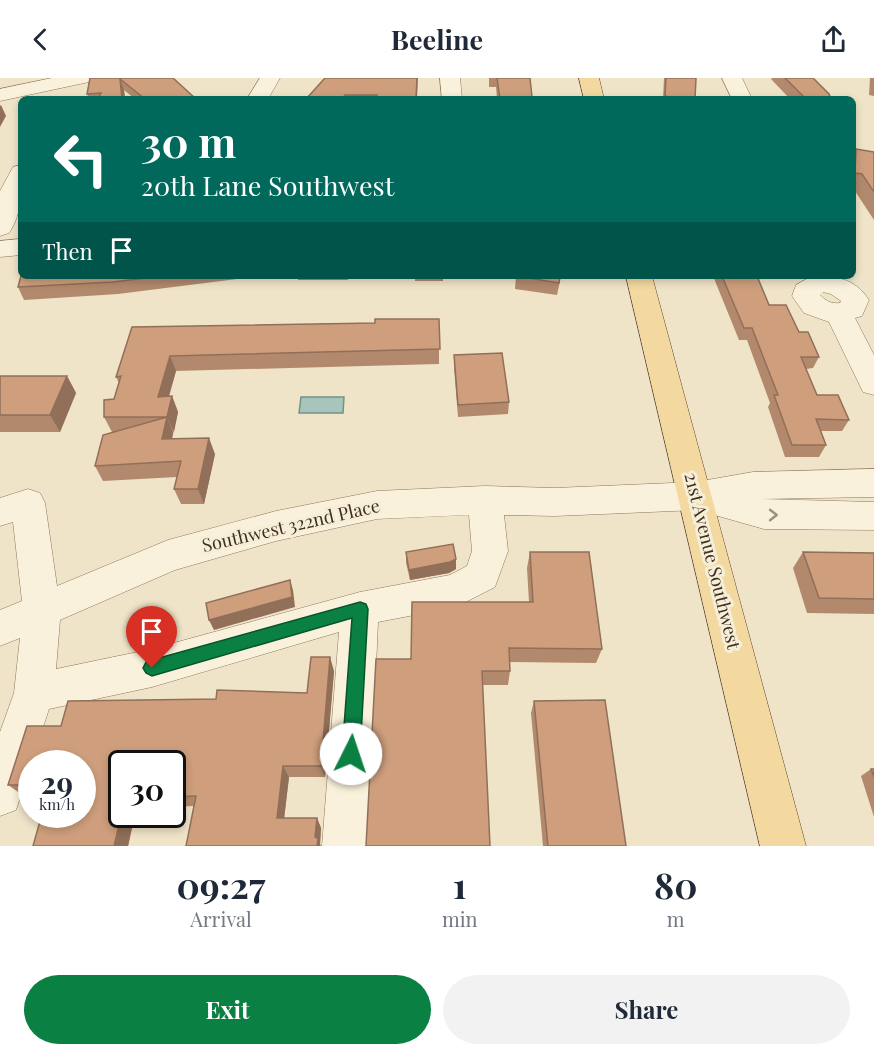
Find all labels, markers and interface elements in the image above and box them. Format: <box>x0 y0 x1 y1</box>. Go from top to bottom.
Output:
text: Beeline <box>391 21 483 57</box>
icon: back <box>24 23 57 56</box>
icon: share <box>817 23 850 56</box>
text: 30 m <box>141 113 236 169</box>
icon: left <box>42 120 120 198</box>
text: 20th Lane Southwest <box>141 167 394 203</box>
icon: arrive <box>105 234 138 267</box>
text: Then <box>42 236 93 266</box>
street label: 21st Avenue Southwest <box>679 470 747 652</box>
street label: Southwest 322nd Place <box>200 493 382 557</box>
one-way arrow <box>769 509 778 521</box>
pin <box>126 606 177 668</box>
icon: arrive <box>135 615 168 648</box>
position arrow <box>319 722 383 786</box>
speed limit sign: 30 <box>108 750 186 828</box>
text: 29 <box>41 762 73 802</box>
text: km/h <box>39 794 75 814</box>
text: 09:27 <box>177 860 265 908</box>
text: 1 <box>453 860 467 908</box>
text: 80 <box>654 860 697 908</box>
text: Arrival <box>190 905 252 932</box>
text: min <box>442 905 477 932</box>
text: m <box>667 905 685 932</box>
button: Exit <box>24 975 431 1044</box>
button: Share <box>443 975 850 1044</box>

